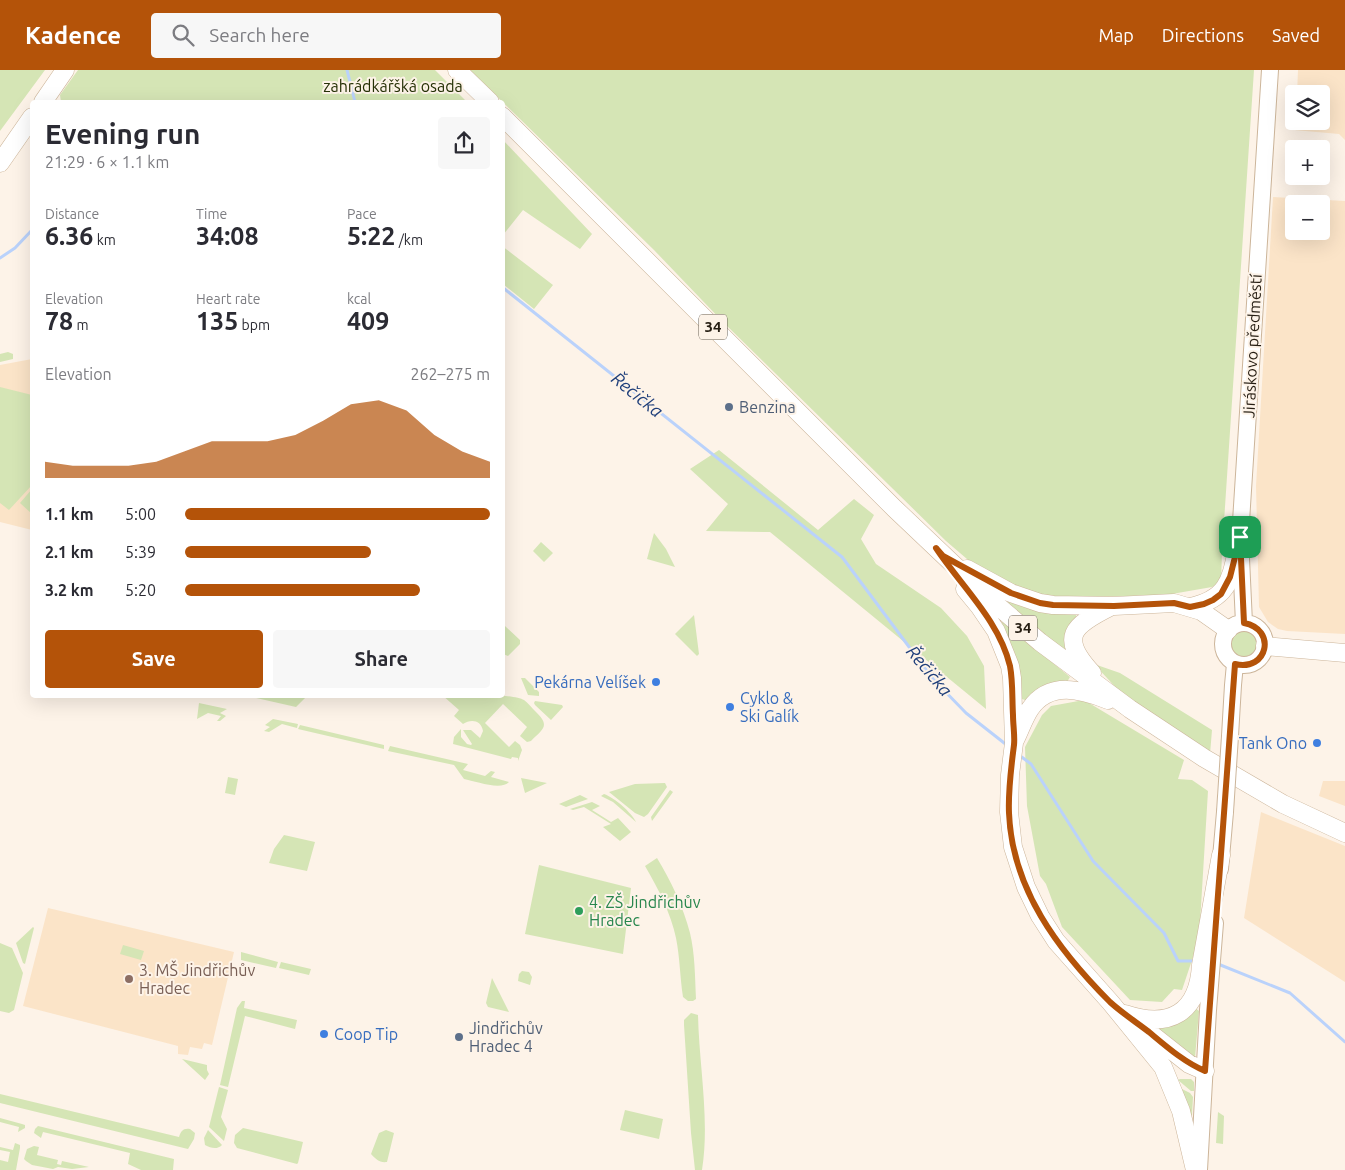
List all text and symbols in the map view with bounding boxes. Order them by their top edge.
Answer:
search box [151,13,501,58]
icon: search [169,21,197,49]
text: Kadence [25,22,121,49]
text: Search here [209,24,310,46]
text: Map [1098,25,1134,45]
text: Directions [1162,25,1244,45]
text: Saved [1272,25,1320,45]
park label: zahrádkářšká osada [323,77,463,95]
map controls [1285,85,1330,240]
button: layers [1285,85,1330,130]
button: share [438,117,490,169]
text: Evening run [45,118,200,149]
button: + [1285,140,1330,185]
text: 21:29 · 6 × 1.1 km [45,153,169,171]
button: − [1285,195,1330,240]
text: Distance [45,206,99,222]
text: Time [196,206,227,222]
text: Pace [347,206,377,222]
text: 6.36 [45,222,93,250]
text: 34:08 [196,222,259,250]
text: 5:22 [347,222,395,250]
text: km [93,232,116,248]
text: /km [395,232,423,248]
street label: Jiráskovo předměstí [1239,272,1265,418]
text: Elevation [45,291,103,307]
text: Heart rate [196,291,260,307]
text: kcal [347,291,371,307]
text: 78 [45,307,73,335]
text: 135 [196,307,238,335]
text: 409 [347,307,389,335]
road number: 34 [699,314,727,340]
text: m [73,317,89,333]
text: bpm [238,317,270,333]
text: Elevation [45,365,112,383]
text: 262–275 m [410,365,490,383]
water label: Řečička [608,367,668,421]
place label: Benzina [739,398,796,416]
marker: Benzina [723,401,735,413]
text: 1.1 km [45,505,94,523]
text: 5:00 [125,505,156,523]
pin [1219,516,1261,558]
icon: arrive [1226,523,1254,551]
text: 2.1 km [45,543,94,561]
text: 5:39 [125,543,156,561]
text: 3.2 km [45,581,94,599]
text: 5:20 [125,581,156,599]
road number: 34 [1009,616,1037,640]
button: Save [45,630,263,688]
button: Share [273,630,490,688]
water label: Řečička [903,640,958,700]
place label: Pekárna Velíšek [534,673,646,691]
marker: Pekárna Velíšek [650,676,662,688]
place label: Cyklo & Ski Galík [740,689,799,725]
marker: Cyklo & Ski Galík [724,701,736,713]
place label: Tank Ono [1239,734,1307,752]
marker: Tank Ono [1311,737,1323,749]
place label: 4. ZŠ Jindřichův Hradec [589,892,701,929]
marker: 4. ZŠ Jindřichův Hradec [573,905,585,917]
place label: 3. MŠ Jindřichův Hradec [139,960,255,997]
marker: 3. MŠ Jindřichův Hradec [123,973,135,985]
place label: Jindřichův Hradec 4 [469,1019,543,1055]
place label: Coop Tip [334,1025,398,1043]
marker: Coop Tip [318,1028,330,1040]
marker: Jindřichův Hradec 4 [453,1031,465,1043]

